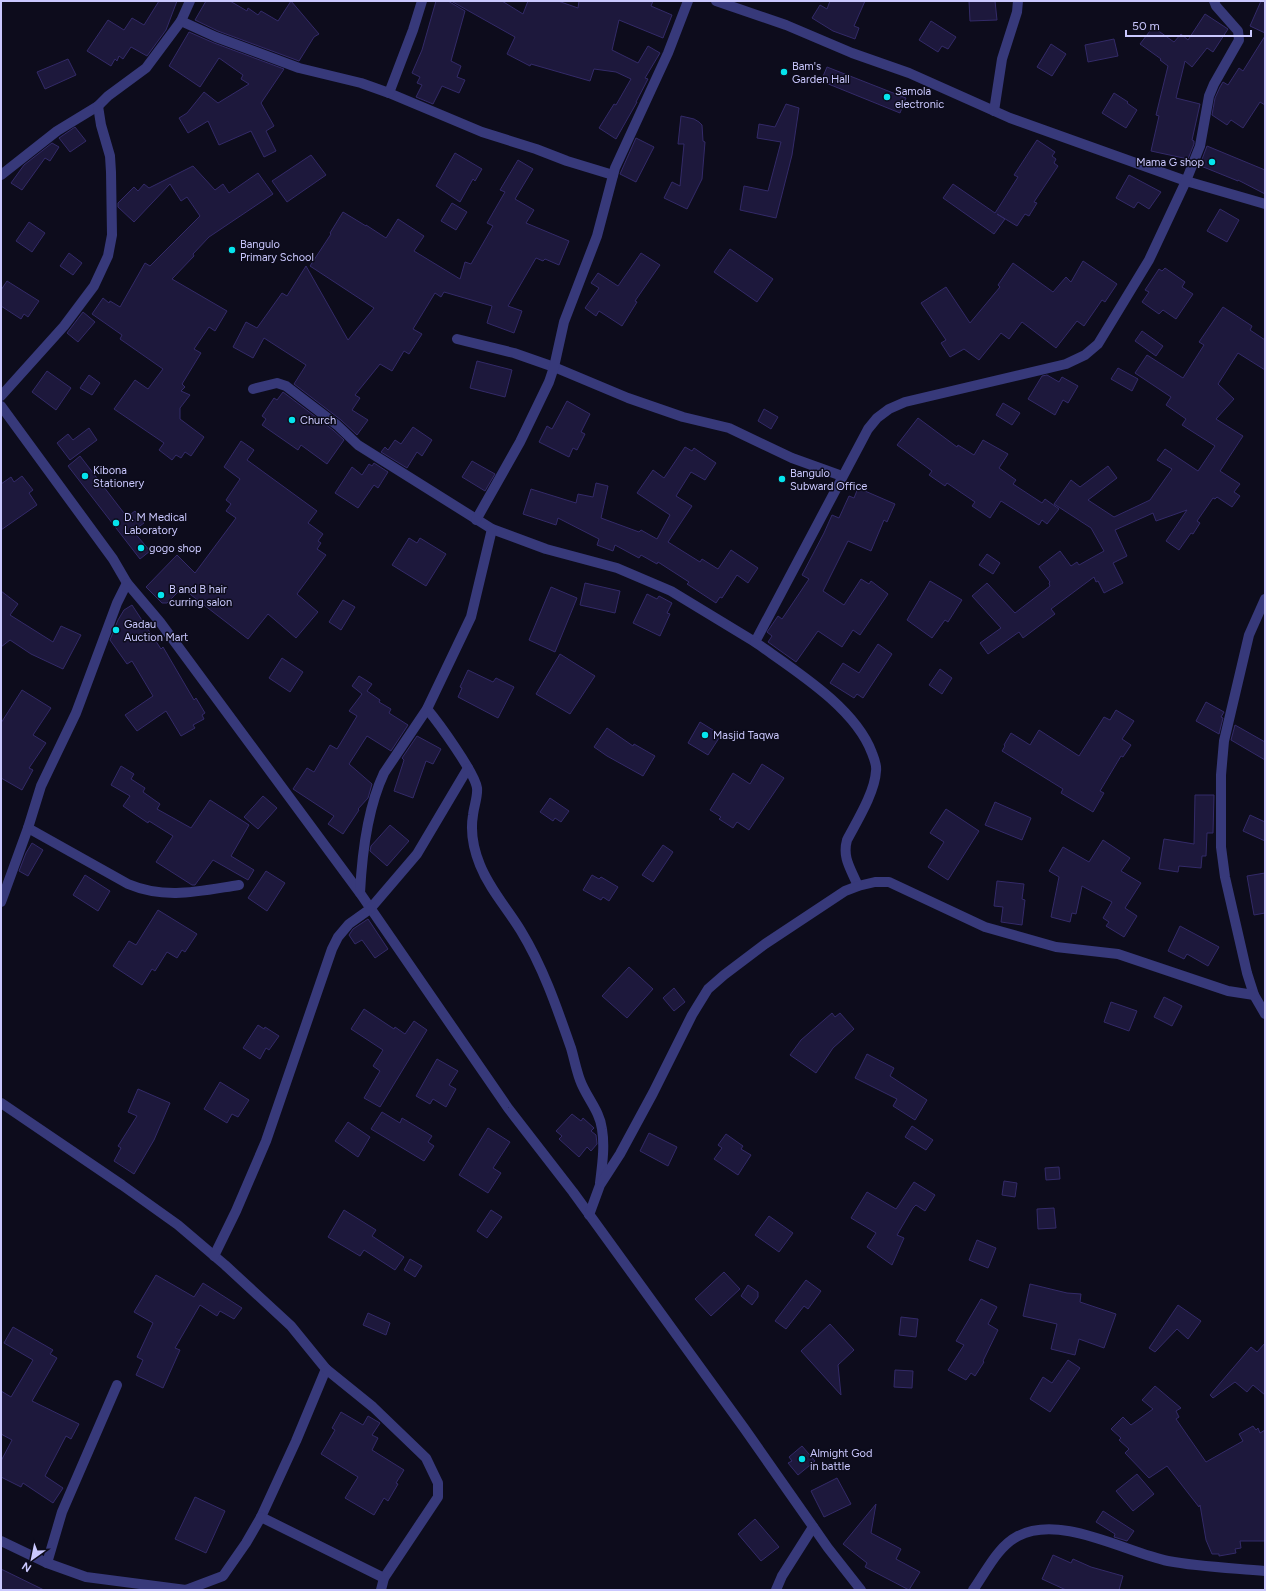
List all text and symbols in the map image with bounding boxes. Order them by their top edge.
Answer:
scale bar [1126,12,1251,38]
text: 50 m [1132,19,1160,33]
place label: Bam's Garden Hall [792,60,850,86]
marker: Bam's Garden Hall [779,67,789,77]
place label: Samola electronic [895,85,944,111]
marker: Samola electronic [882,92,892,102]
place label: Mama G shop [1136,156,1204,169]
marker: Mama G shop [1207,157,1217,167]
place label: Bangulo Primary School [240,238,314,264]
marker: Bangulo Primary School [227,245,237,255]
place label: Church [300,414,336,427]
marker: Church [287,415,297,425]
place label: Kibona Stationery [93,464,144,490]
place label: Bangulo Subward Office [790,467,867,493]
marker: Kibona Stationery [80,471,90,481]
marker: Bangulo Subward Office [777,474,787,484]
place label: D. M Medical Laboratory [124,511,187,537]
marker: D. M Medical Laboratory [111,518,121,528]
place label: gogo shop [149,542,202,555]
marker: gogo shop [136,543,146,553]
place label: B and B hair curring salon [169,583,232,609]
marker: B and B hair curring salon [156,590,166,600]
place label: Gadau Auction Mart [124,618,188,644]
marker: Gadau Auction Mart [111,625,121,635]
place label: Masjid Taqwa [713,729,779,742]
marker: Masjid Taqwa [700,730,710,740]
place label: Almight God in battle [810,1447,872,1473]
marker: Almight God in battle [797,1454,807,1464]
north arrow [12,1539,52,1579]
text: N [20,1559,34,1575]

